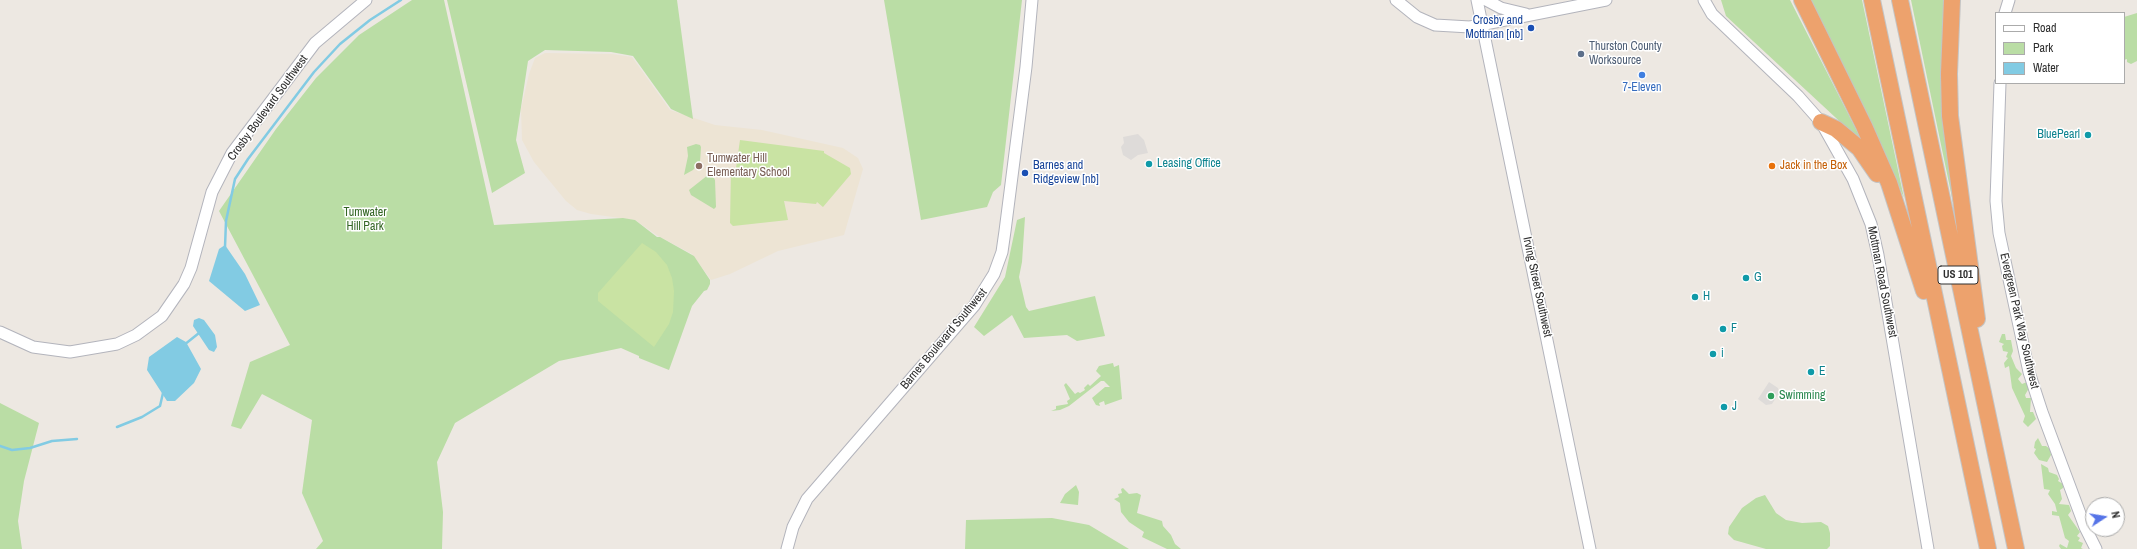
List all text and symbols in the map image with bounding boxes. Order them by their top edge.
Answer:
legend [1995,12,2125,84]
place label: Crosby and Mottman [nb] [1466,14,1523,42]
text: Road [2033,20,2057,36]
marker: Crosby and Mottman [nb] [1526,23,1536,33]
place label: Thurston County Worksource [1589,40,1662,68]
text: Park [2033,40,2053,56]
marker: Thurston County Worksource [1576,49,1586,59]
street label: Crosby Boulevard Southwest [225,52,311,164]
text: Water [2033,60,2059,76]
marker: 7-Eleven [1637,70,1647,80]
place label: 7-Eleven [1623,81,1661,95]
place label: BluePearl [2037,128,2080,142]
marker: BluePearl [2083,130,2093,140]
place label: Tumwater Hill Elementary School [707,152,790,180]
place label: Leasing Office [1157,157,1221,171]
place label: Barnes and Ridgeview [nb] [1033,159,1099,187]
marker: Leasing Office [1144,159,1154,169]
place label: Jack in the Box [1780,159,1847,173]
marker: Tumwater Hill Elementary School [694,161,704,171]
marker: Jack in the Box [1767,161,1777,171]
marker: Barnes and Ridgeview [nb] [1020,168,1030,178]
park label: Tumwater Hill Park [344,206,386,234]
street label: Mottman Road Southwest [1864,225,1900,339]
street label: Irving Street Southwest [1519,235,1555,339]
street label: Evergreen Park Way Southwest [1996,252,2042,390]
road number: US 101 [1938,266,1978,284]
place label: G [1754,271,1762,285]
marker: G [1741,273,1751,283]
street label: Barnes Boulevard Southwest [898,286,990,392]
place label: H [1703,290,1710,304]
marker: H [1690,292,1700,302]
place label: F [1731,322,1737,336]
marker: F [1718,324,1728,334]
place label: i [1721,347,1724,361]
marker: i [1708,349,1718,359]
place label: E [1819,365,1826,379]
marker: E [1806,367,1816,377]
place label: Swimming [1779,389,1825,403]
marker: Swimming [1766,391,1776,401]
place label: J [1732,400,1737,414]
marker: J [1719,402,1729,412]
north arrow [2085,497,2125,537]
text: N [2108,510,2123,519]

